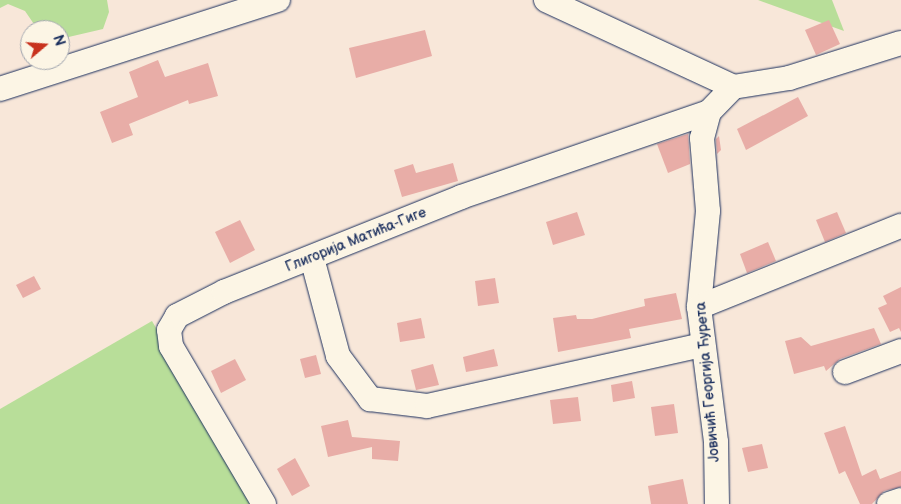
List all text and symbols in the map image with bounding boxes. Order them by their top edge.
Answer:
north arrow [20,20,70,70]
text: N [49,33,68,48]
street label: Глигорија Матића-Гиге [283,204,429,276]
street label: Јовичић Георгија Ћурета [693,301,723,463]

